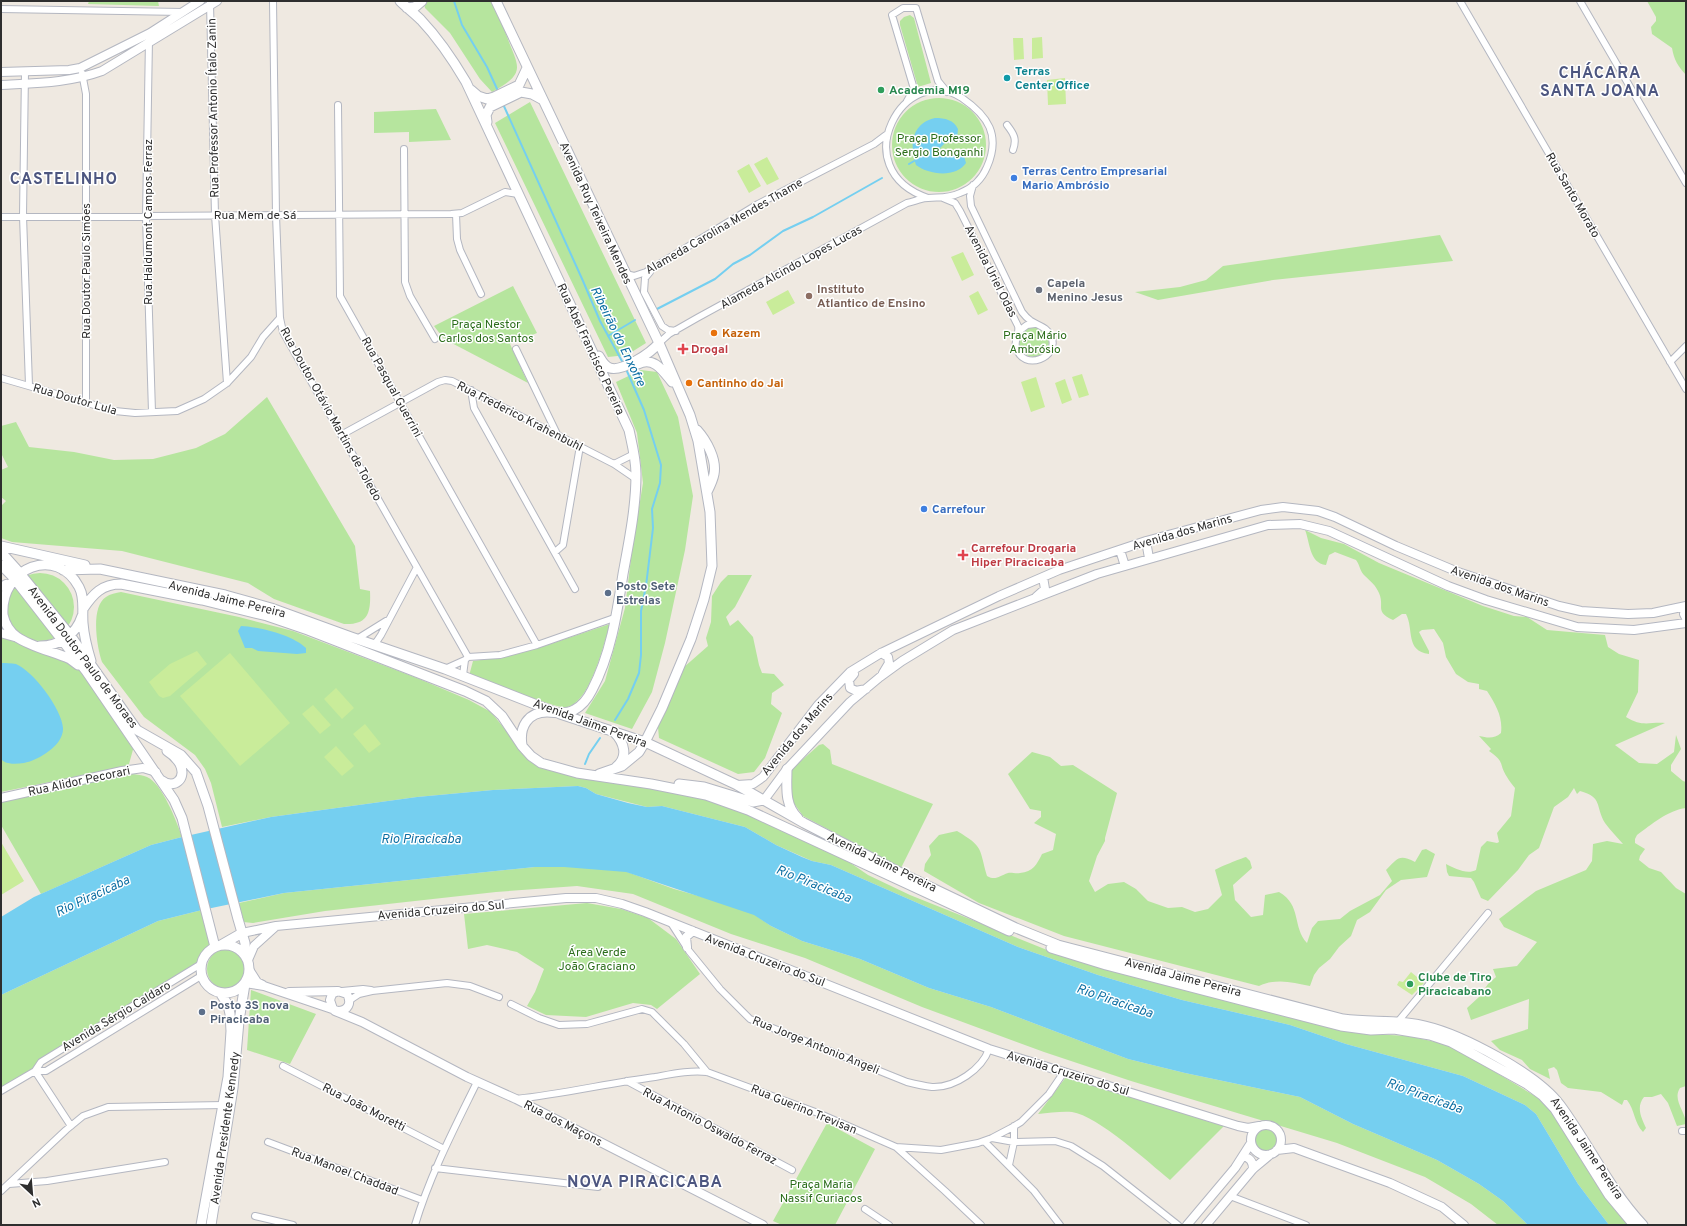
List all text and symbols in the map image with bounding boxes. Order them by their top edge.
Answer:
street label: Rua Professor Antonio Ítalo Zanin [204,18,224,198]
district label: CHÁCARA SANTA JOANA [1540,62,1660,102]
place label: Terras Center Office [1015,64,1090,94]
marker: Terras Center Office [1002,73,1012,83]
place label: Academia M19 [889,83,970,99]
marker: Academia M19 [876,85,886,95]
park label: Praça Professor Sergio Bonganhi [895,131,983,161]
street label: Rua Haldumont Campos Ferraz [141,139,157,305]
street label: Avenida Ruy Teixeira Mendes [555,140,635,287]
street label: Rua Santo Morato [1541,150,1603,241]
place label: Terras Centro Empresarial Mario Ambrósio [1022,164,1167,194]
district label: CASTELINHO [10,170,118,190]
marker: Terras Centro Empresarial Mario Ambrósio [1009,173,1019,183]
street label: Alameda Carolina Mendes Thame [643,175,806,279]
street label: Rua Doutor Paulo Simões [79,203,95,339]
street label: Rua Mem de Sá [214,208,296,224]
street label: Alameda Alcindo Lopes Lucas [718,222,865,314]
street label: Avenida Uriel Odas [960,223,1020,320]
place label: Capela Menino Jesus [1047,276,1123,306]
street label: Rua Abel Francisco Pereira [553,281,628,418]
place label: Instituto Atlantico de Ensino [817,282,926,312]
water label: Ribeirão do Enxofre [586,284,649,390]
marker: Capela Menino Jesus [1034,285,1044,295]
marker: Instituto Atlantico de Ensino [804,291,814,301]
park label: Praça Nestor Carlos dos Santos [438,317,534,347]
street label: Rua Doutor Otávio Martins de Toledo [276,325,385,505]
place label: Kazem [722,326,761,342]
marker: Kazem [709,328,719,338]
park label: Praça Mário Ambrósio [1003,328,1067,358]
street label: Rua Pasqual Guerrini [357,334,425,441]
place label: Drogal [691,342,728,358]
marker: Drogal [678,344,688,354]
place label: Cantinho do Jai [697,376,784,392]
street label: Rua Frederico Krahenbuhl [454,378,585,456]
marker: Cantinho do Jai [684,378,694,388]
street label: Rua Doutor Lula [31,380,119,420]
place label: Carrefour [932,502,985,518]
marker: Carrefour [919,504,929,514]
street label: Avenida dos Marins [1130,511,1234,555]
place label: Carrefour Drogaria Hiper Piracicaba [971,541,1076,571]
marker: Carrefour Drogaria Hiper Piracicaba [958,550,968,560]
street label: Avenida dos Marins [1448,563,1551,611]
street label: Avenida Jaime Pereira [166,578,287,622]
place label: Posto Sete Estrelas [616,579,676,609]
street label: Avenida Doutor Paulo de Moraes [23,583,141,732]
marker: Posto Sete Estrelas [603,588,613,598]
street label: Avenida dos Marins [758,690,837,779]
street label: Avenida Jaime Pereira [530,696,649,752]
street label: Rua Alidor Pecorari [27,763,132,801]
street label: Avenida Jaime Pereira [824,829,939,896]
water label: Rio Piracicaba [381,832,461,848]
water label: Rio Piracicaba [773,862,854,907]
water label: Rio Piracicaba [53,873,133,921]
street label: Avenida Cruzeiro do Sul [377,897,505,925]
street label: Avenida Cruzeiro do Sul [702,931,827,991]
park label: Área Verde João Graciano [558,945,636,975]
street label: Avenida Jaime Pereira [1123,955,1243,1001]
place label: Clube de Tiro Piracicabano [1418,970,1492,1000]
street label: Avenida Sérgio Caldaro [59,978,174,1056]
marker: Clube de Tiro Piracicabano [1405,979,1415,989]
water label: Rio Piracicaba [1074,981,1155,1023]
place label: Posto 3S nova Piracicaba [210,998,289,1028]
marker: Posto 3S nova Piracicaba [197,1007,207,1017]
street label: Rua Jorge Antonio Angeli [750,1013,882,1079]
street label: Avenida Cruzeiro do Sul [1004,1048,1131,1100]
street label: Avenida Presidente Kennedy [207,1051,245,1206]
water label: Rio Piracicaba [1384,1076,1465,1118]
street label: Rua João Moretti [319,1080,408,1136]
street label: Rua Guerino Trevisan [748,1081,859,1139]
street label: Rua Antonio Oswaldo Ferraz [639,1085,780,1169]
street label: Avenida Jaime Pereira [1546,1094,1626,1203]
street label: Rua dos Maçons [520,1097,605,1151]
street label: Rua Manoel Chaddad [289,1144,401,1200]
district label: NOVA PIRACICABA [567,1173,723,1193]
north arrow [12,1174,52,1214]
park label: Praça Maria Nassif Curiacos [780,1177,862,1207]
text: N [29,1194,43,1210]

